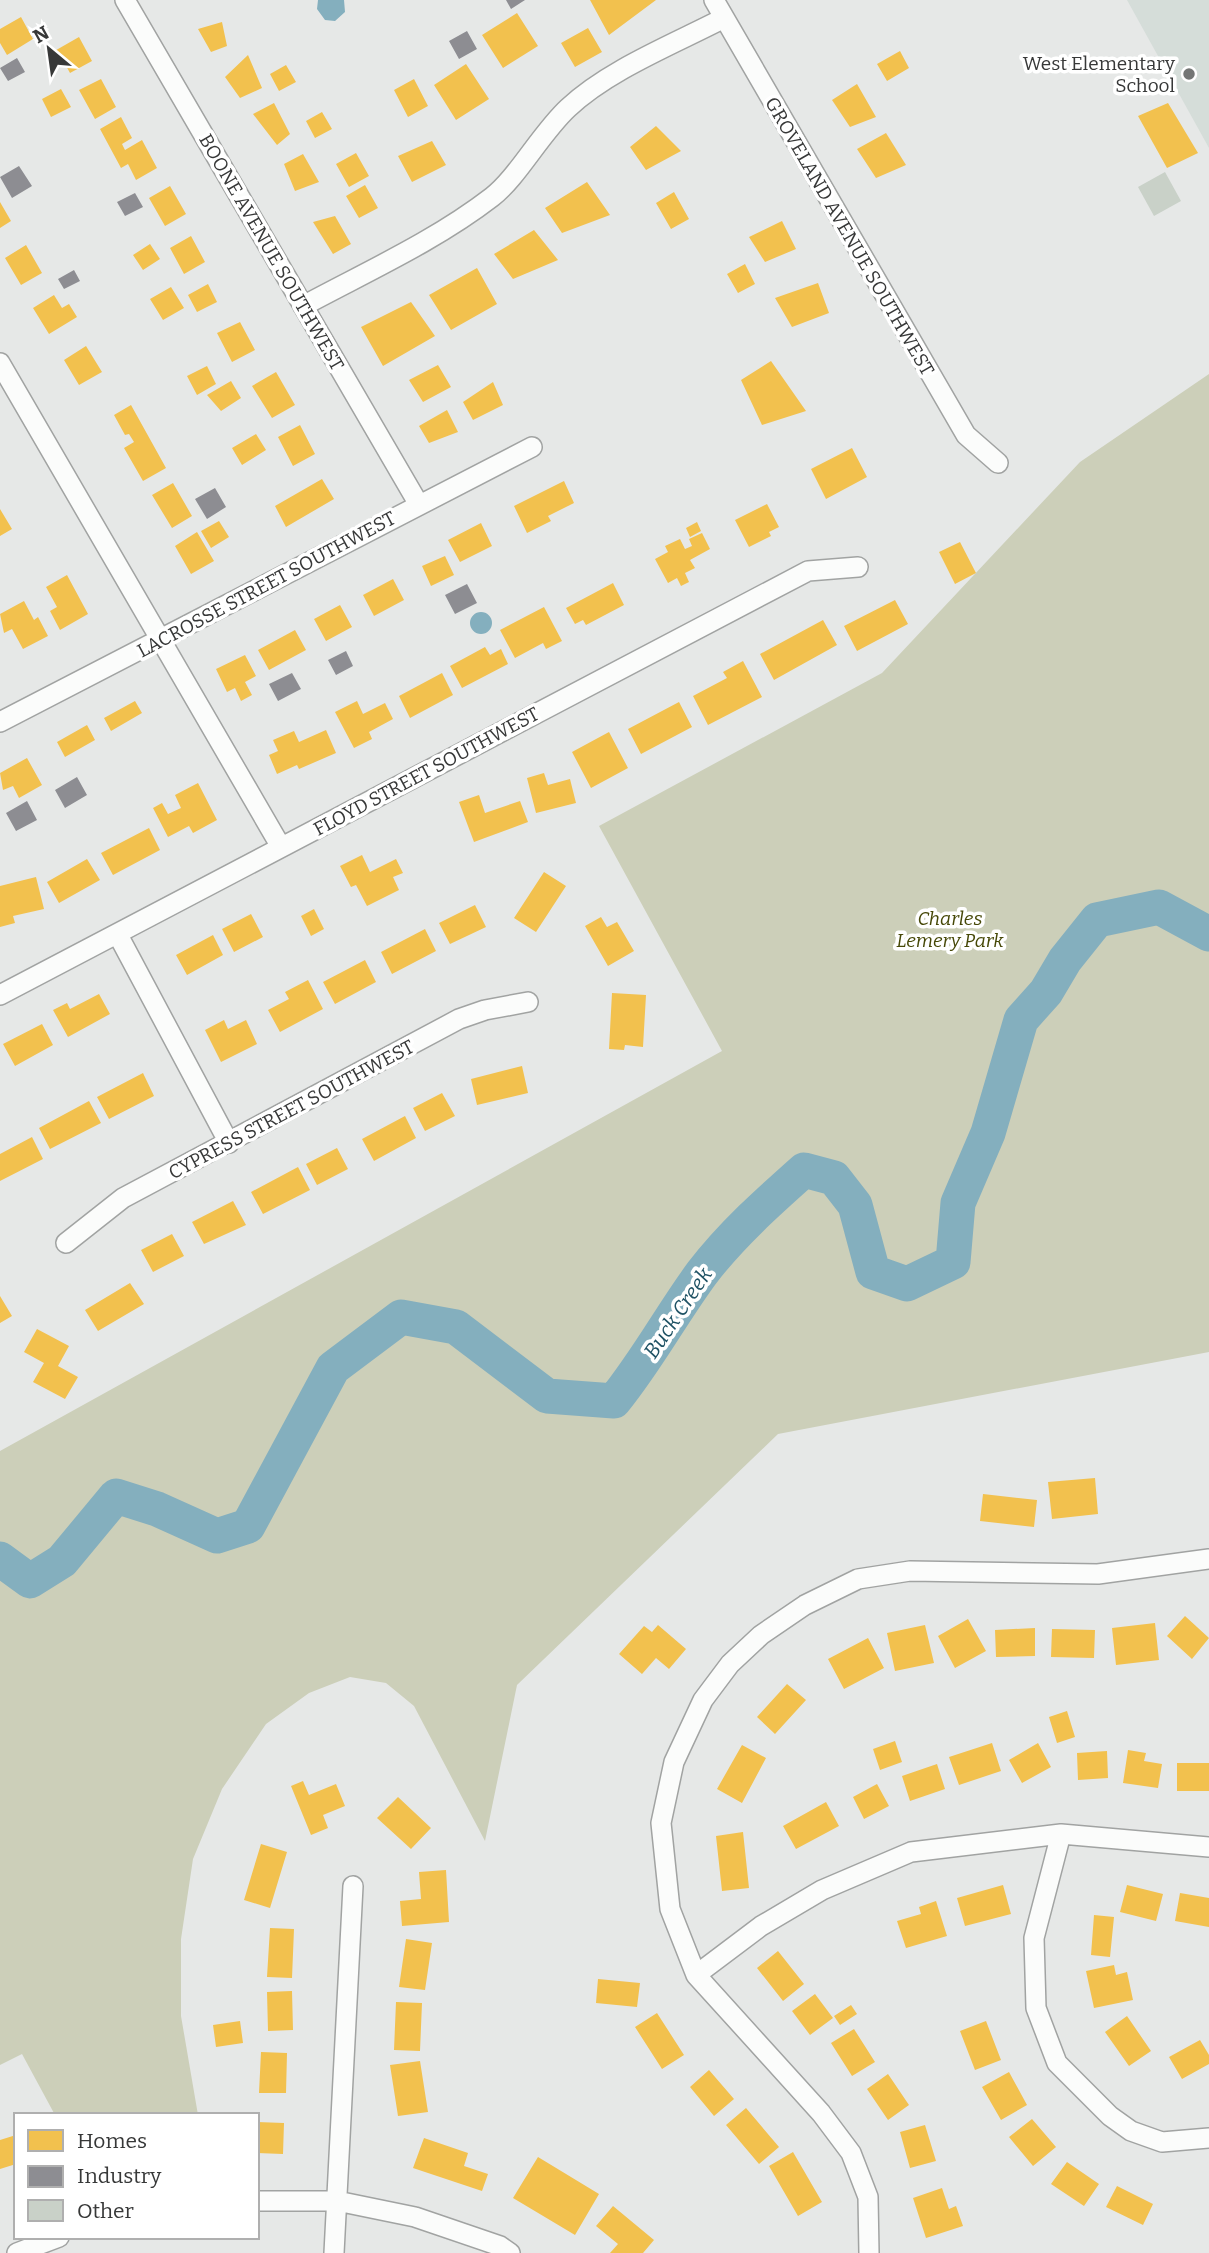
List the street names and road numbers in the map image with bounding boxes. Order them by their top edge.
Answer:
street label: GROVELAND AVENUE SOUTHWEST [760,93,939,380]
street label: BOONE AVENUE SOUTHWEST [194,130,349,375]
street label: LACROSSE STREET SOUTHWEST [133,506,399,662]
street label: FLOYD STREET SOUTHWEST [310,702,543,841]
street label: CYPRESS STREET SOUTHWEST [165,1035,418,1184]

